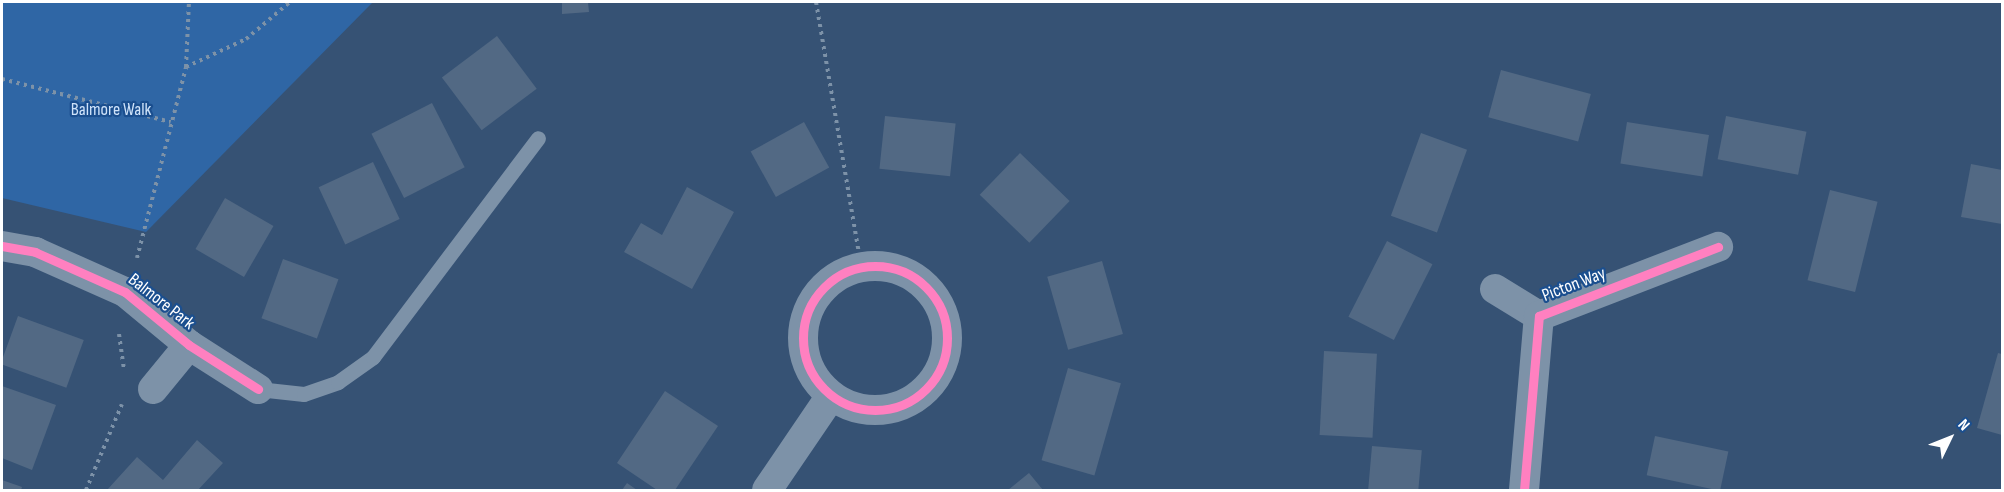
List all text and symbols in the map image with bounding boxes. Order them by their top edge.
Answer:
park label: Balmore Walk [71,99,151,121]
street label: Picton Way [1539,263,1609,307]
street label: Balmore Park [123,269,199,335]
north arrow [1920,408,1980,468]
text: N [1954,416,1973,435]

